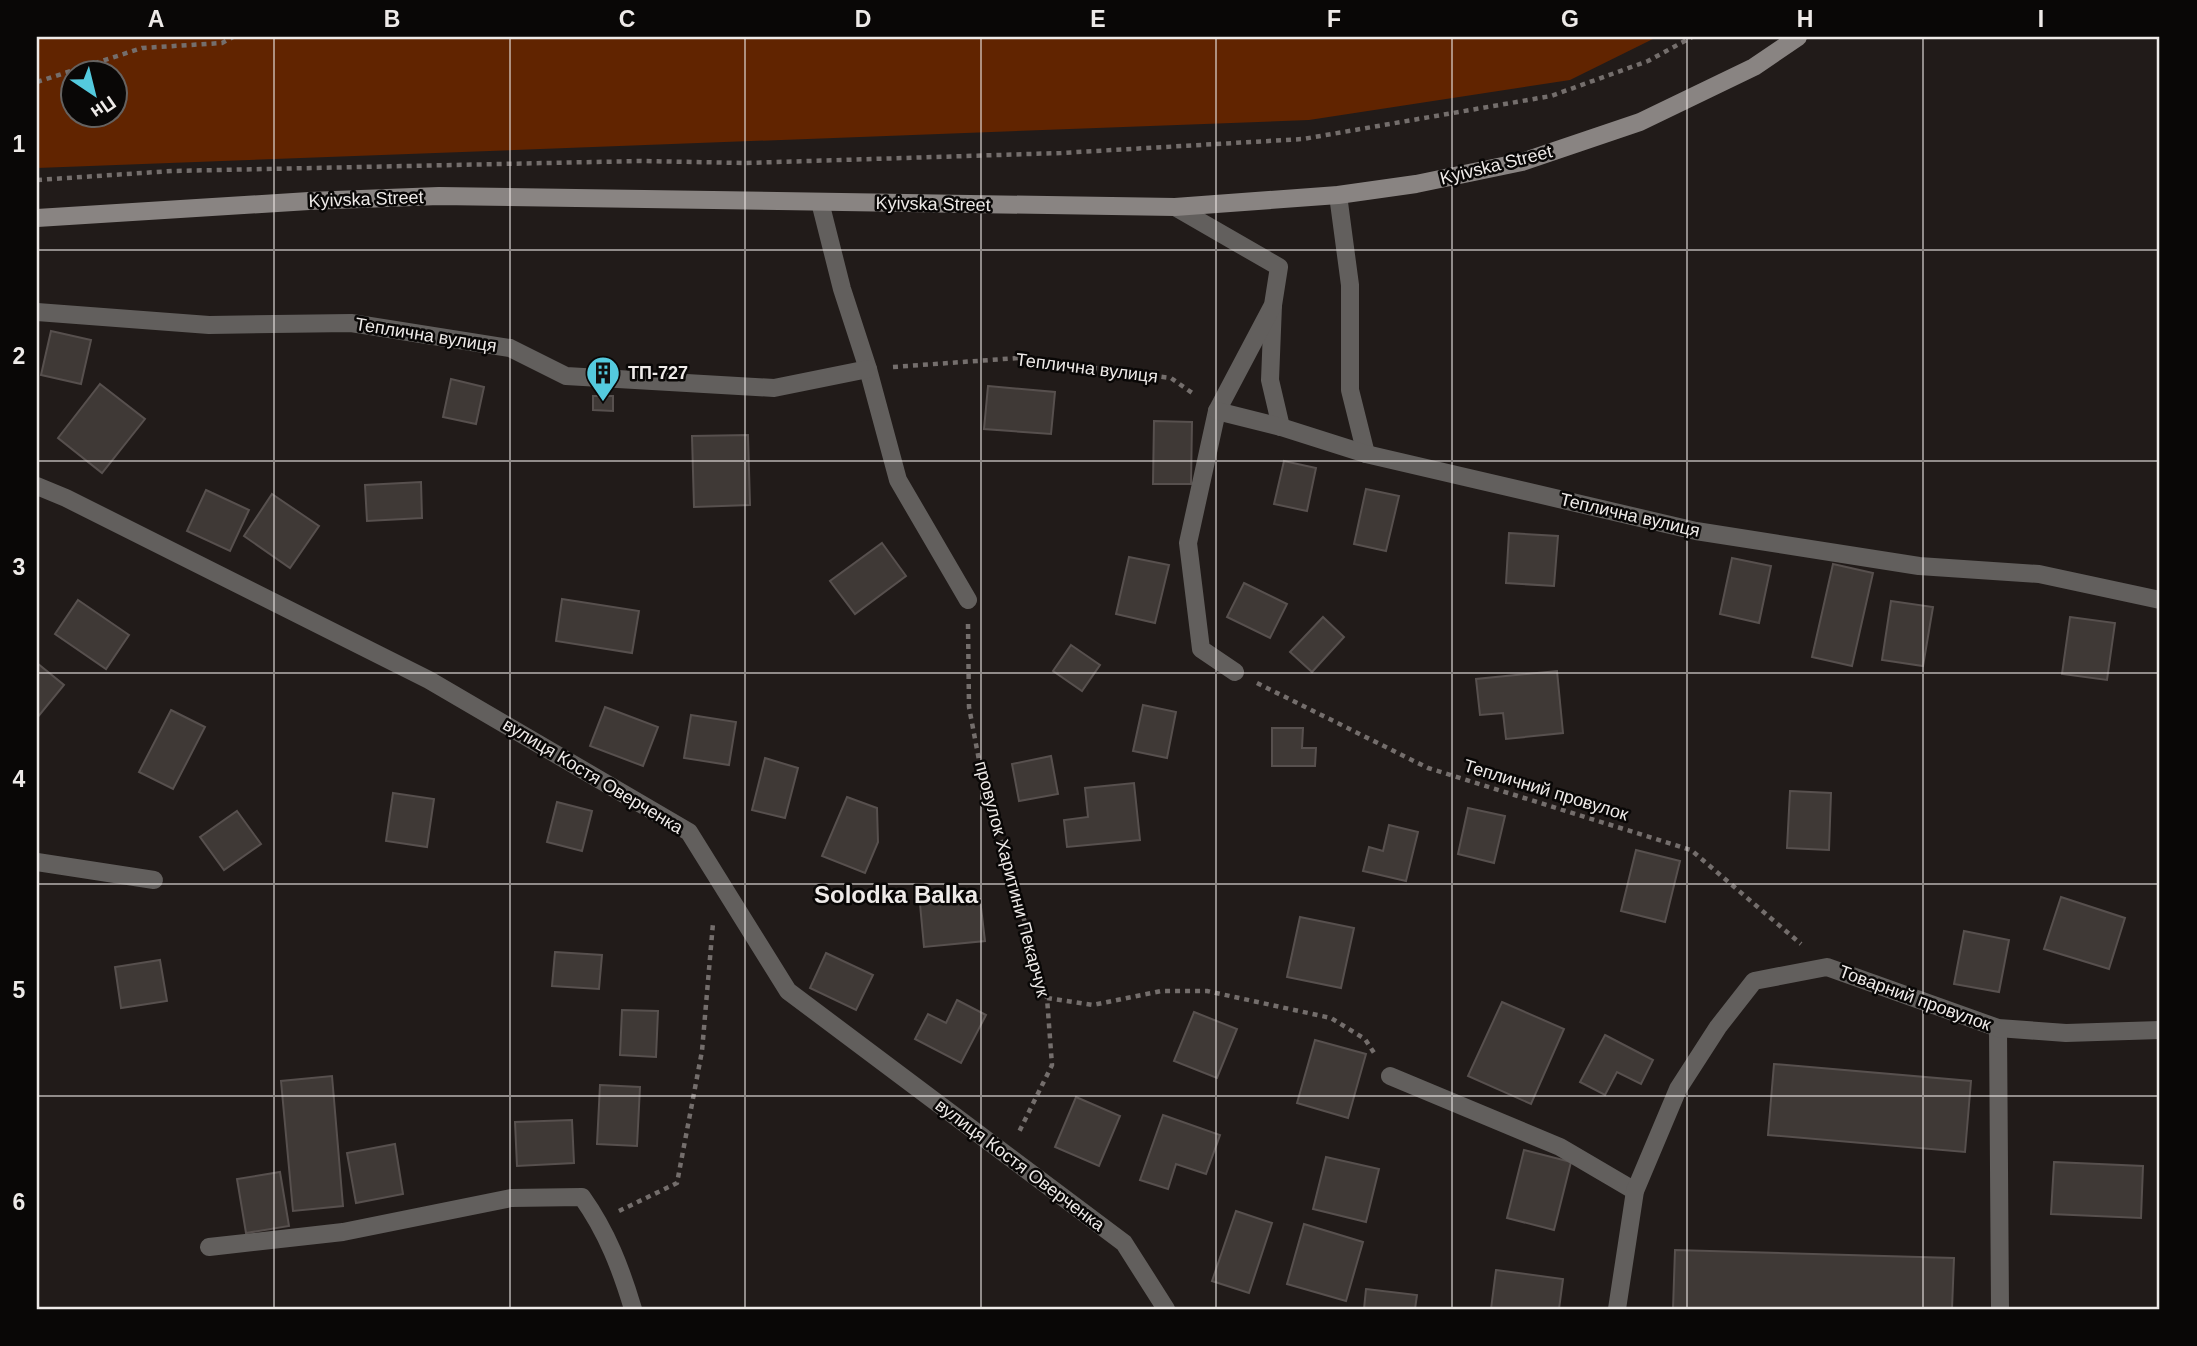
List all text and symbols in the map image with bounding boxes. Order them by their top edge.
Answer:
text: A [148,6,164,32]
text: B [384,6,400,32]
text: C [619,6,635,32]
text: D [855,6,871,32]
text: E [1090,6,1106,32]
text: F [1327,6,1341,32]
text: G [1561,6,1579,32]
text: H [1797,6,1813,32]
text: I [2038,6,2044,32]
north arrow [60,60,130,130]
text: Пн [87,92,120,123]
text: 1 [13,131,26,157]
street label: Kyivska Street [1438,141,1554,189]
street label: Kyivska Street [308,187,424,211]
street label: Kyivska Street [875,193,991,215]
street label: Теплична вулиця [354,314,498,356]
text: 2 [13,343,25,369]
street label: Теплична вулиця [1015,349,1159,387]
building icon: ТП-727 [584,354,622,403]
place label: ТП-727 [628,363,688,383]
street label: Теплична вулиця [1558,489,1702,541]
text: 3 [13,554,25,580]
street label: вулиця Костя Оверченка [499,714,687,838]
street label: Тепличний провулок [1461,755,1631,825]
street label: провулок Харитини Пекарчук [971,759,1053,999]
text: 4 [13,766,26,792]
district label: Solodka Balka [814,881,979,908]
street label: Товарний провулок [1836,961,1994,1035]
text: 5 [13,977,26,1003]
street label: вулиця Костя Оверченка [932,1095,1109,1236]
text: 6 [13,1189,25,1215]

